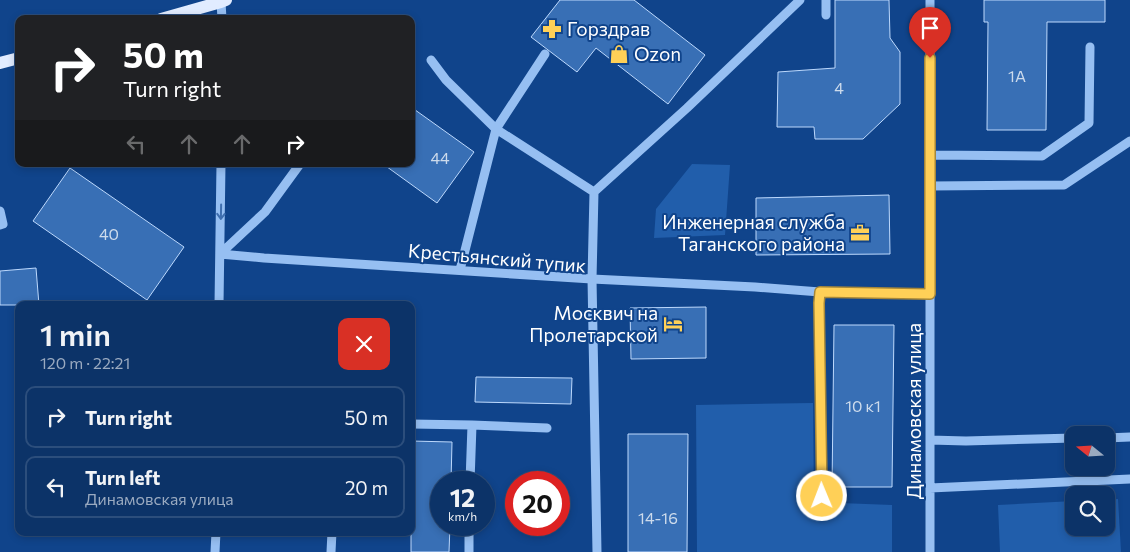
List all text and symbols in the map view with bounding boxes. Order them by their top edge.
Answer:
pin [909,7,951,58]
icon: arrive [916,14,944,42]
place label: Горздрав [567,17,650,40]
pharmacy icon: Горздрав [541,18,563,40]
text: 50 m [123,32,204,75]
icon: right [40,35,105,100]
place label: Ozon [634,42,681,65]
shop icon: Ozon [608,43,630,65]
house number: 1А [1008,66,1026,85]
text: Turn right [123,75,221,102]
house number: 4 [834,78,844,97]
icon: left [122,130,150,158]
icon: ahead [175,130,203,158]
icon: ahead [228,130,256,158]
icon: right [281,130,309,158]
house number: 44 [430,148,450,167]
one-way arrow [216,204,225,220]
place label: Инженерная служба Таганского района [662,210,845,255]
office icon: Инженерная служба Таганского района [849,222,871,244]
house number: 40 [99,224,119,243]
street label: Крестьянский тупик [407,238,587,277]
place label: Москвич на Пролетарской [529,301,658,346]
hotel icon: Москвич на Пролетарской [662,313,684,335]
text: 1 min [40,315,111,352]
button: close [338,318,390,370]
street label: Динамовская улица [902,323,925,499]
text: 120 m · 22:21 [40,353,130,372]
house number: 10 к1 [845,396,881,415]
icon: right [42,403,70,431]
text: Turn right [85,406,172,429]
text: 50 m [344,406,388,429]
north arrow [1065,426,1115,476]
map controls [1065,426,1115,536]
text: Turn left [85,466,160,489]
position arrow [795,469,847,521]
speed limit sign: 20 [505,471,570,536]
icon: left [42,473,70,501]
text: 20 m [345,476,388,499]
text: 12 [450,482,475,512]
button: search [1065,486,1115,536]
text: Динамовская улица [85,489,234,508]
house number: 14-16 [638,508,678,527]
text: km/h [448,509,477,523]

